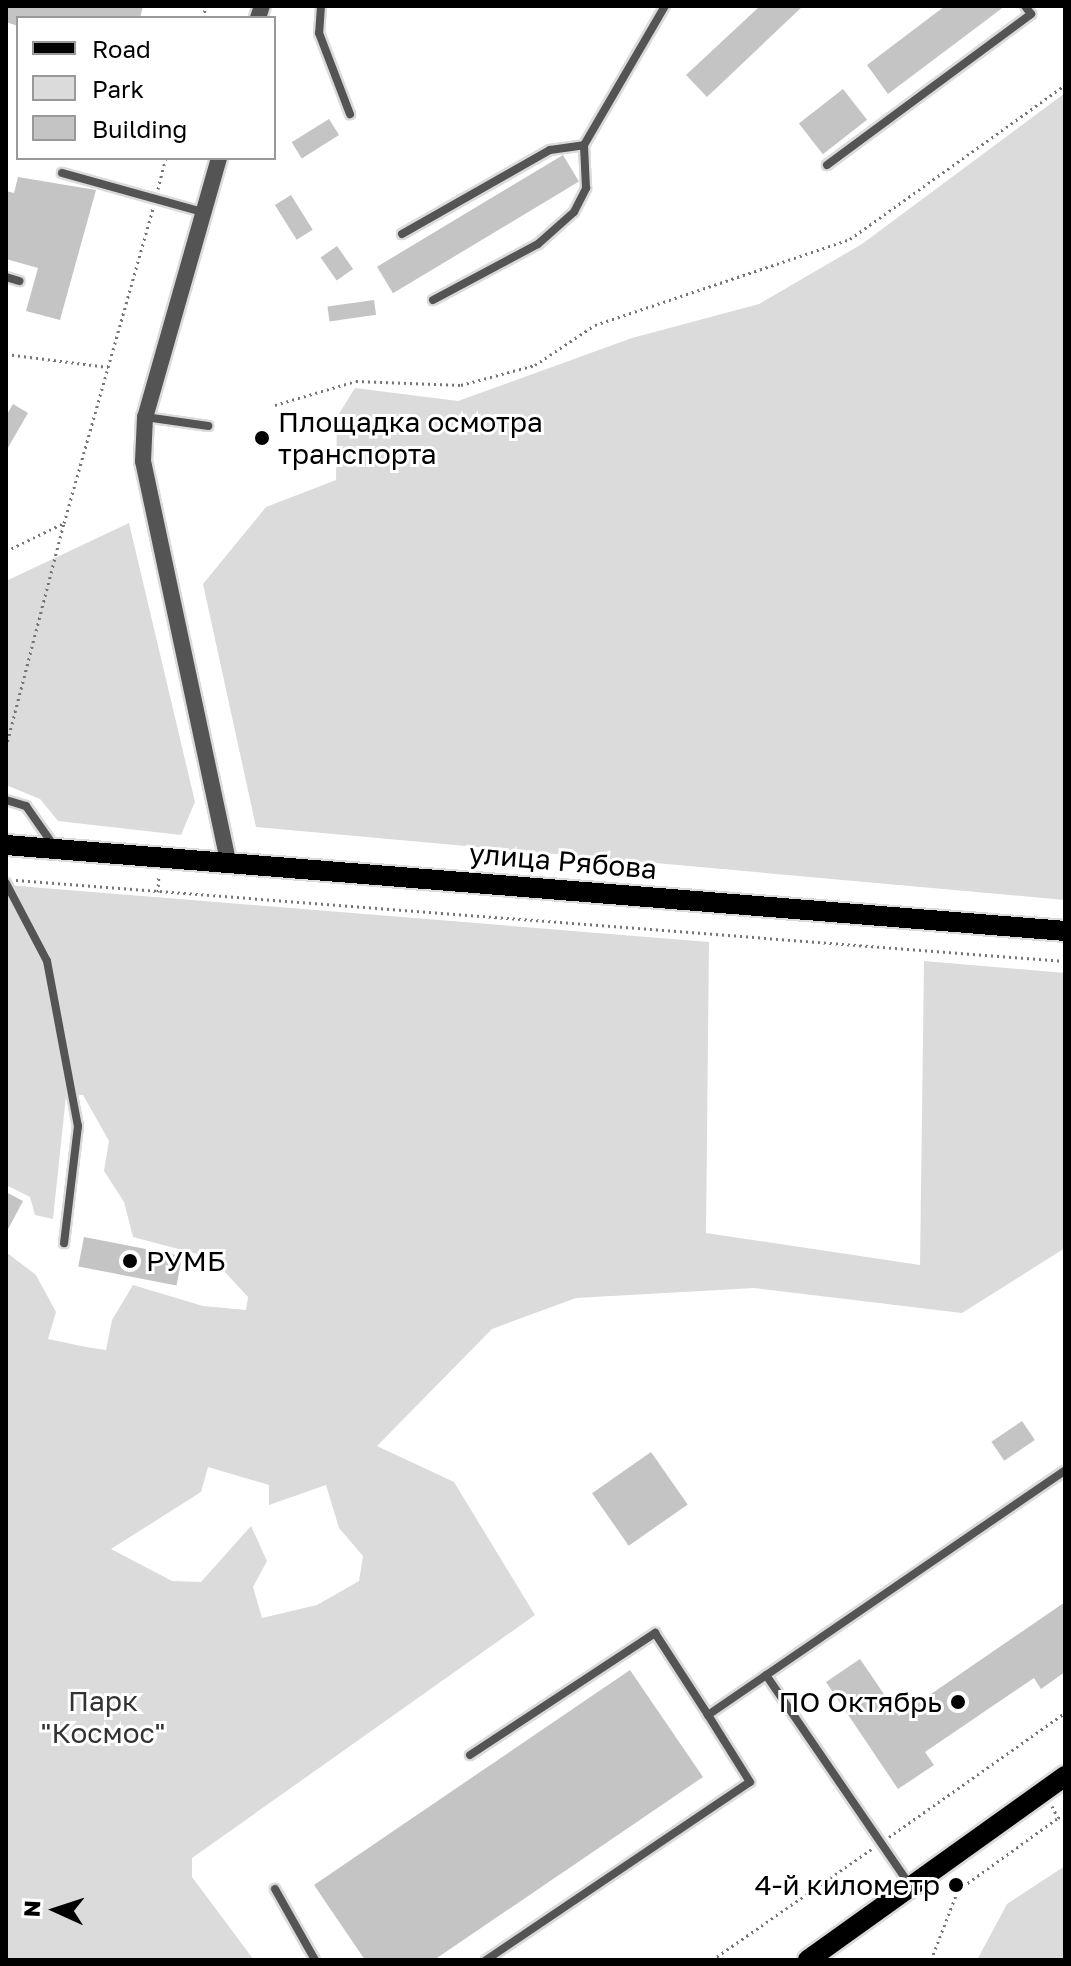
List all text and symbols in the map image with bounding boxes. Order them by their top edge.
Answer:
legend [16,16,276,160]
text: Road [92,34,151,63]
text: Park [92,74,144,103]
text: Building [92,114,187,143]
place label: Площадка осмотра транспорта [278,405,543,471]
marker: Площадка осмотра транспорта [253,429,271,447]
street label: улица Рябова [468,836,658,886]
place label: РУМБ [146,1244,226,1278]
marker: РУМБ [121,1252,139,1270]
park label: Парк "Космос" [41,1684,165,1750]
place label: ПО Октябрь [778,1685,942,1719]
marker: ПО Октябрь [949,1693,967,1711]
place label: 4-й километр [755,1868,940,1902]
north arrow [16,1870,96,1950]
marker: 4-й километр [947,1876,965,1894]
text: N [18,1900,45,1918]

